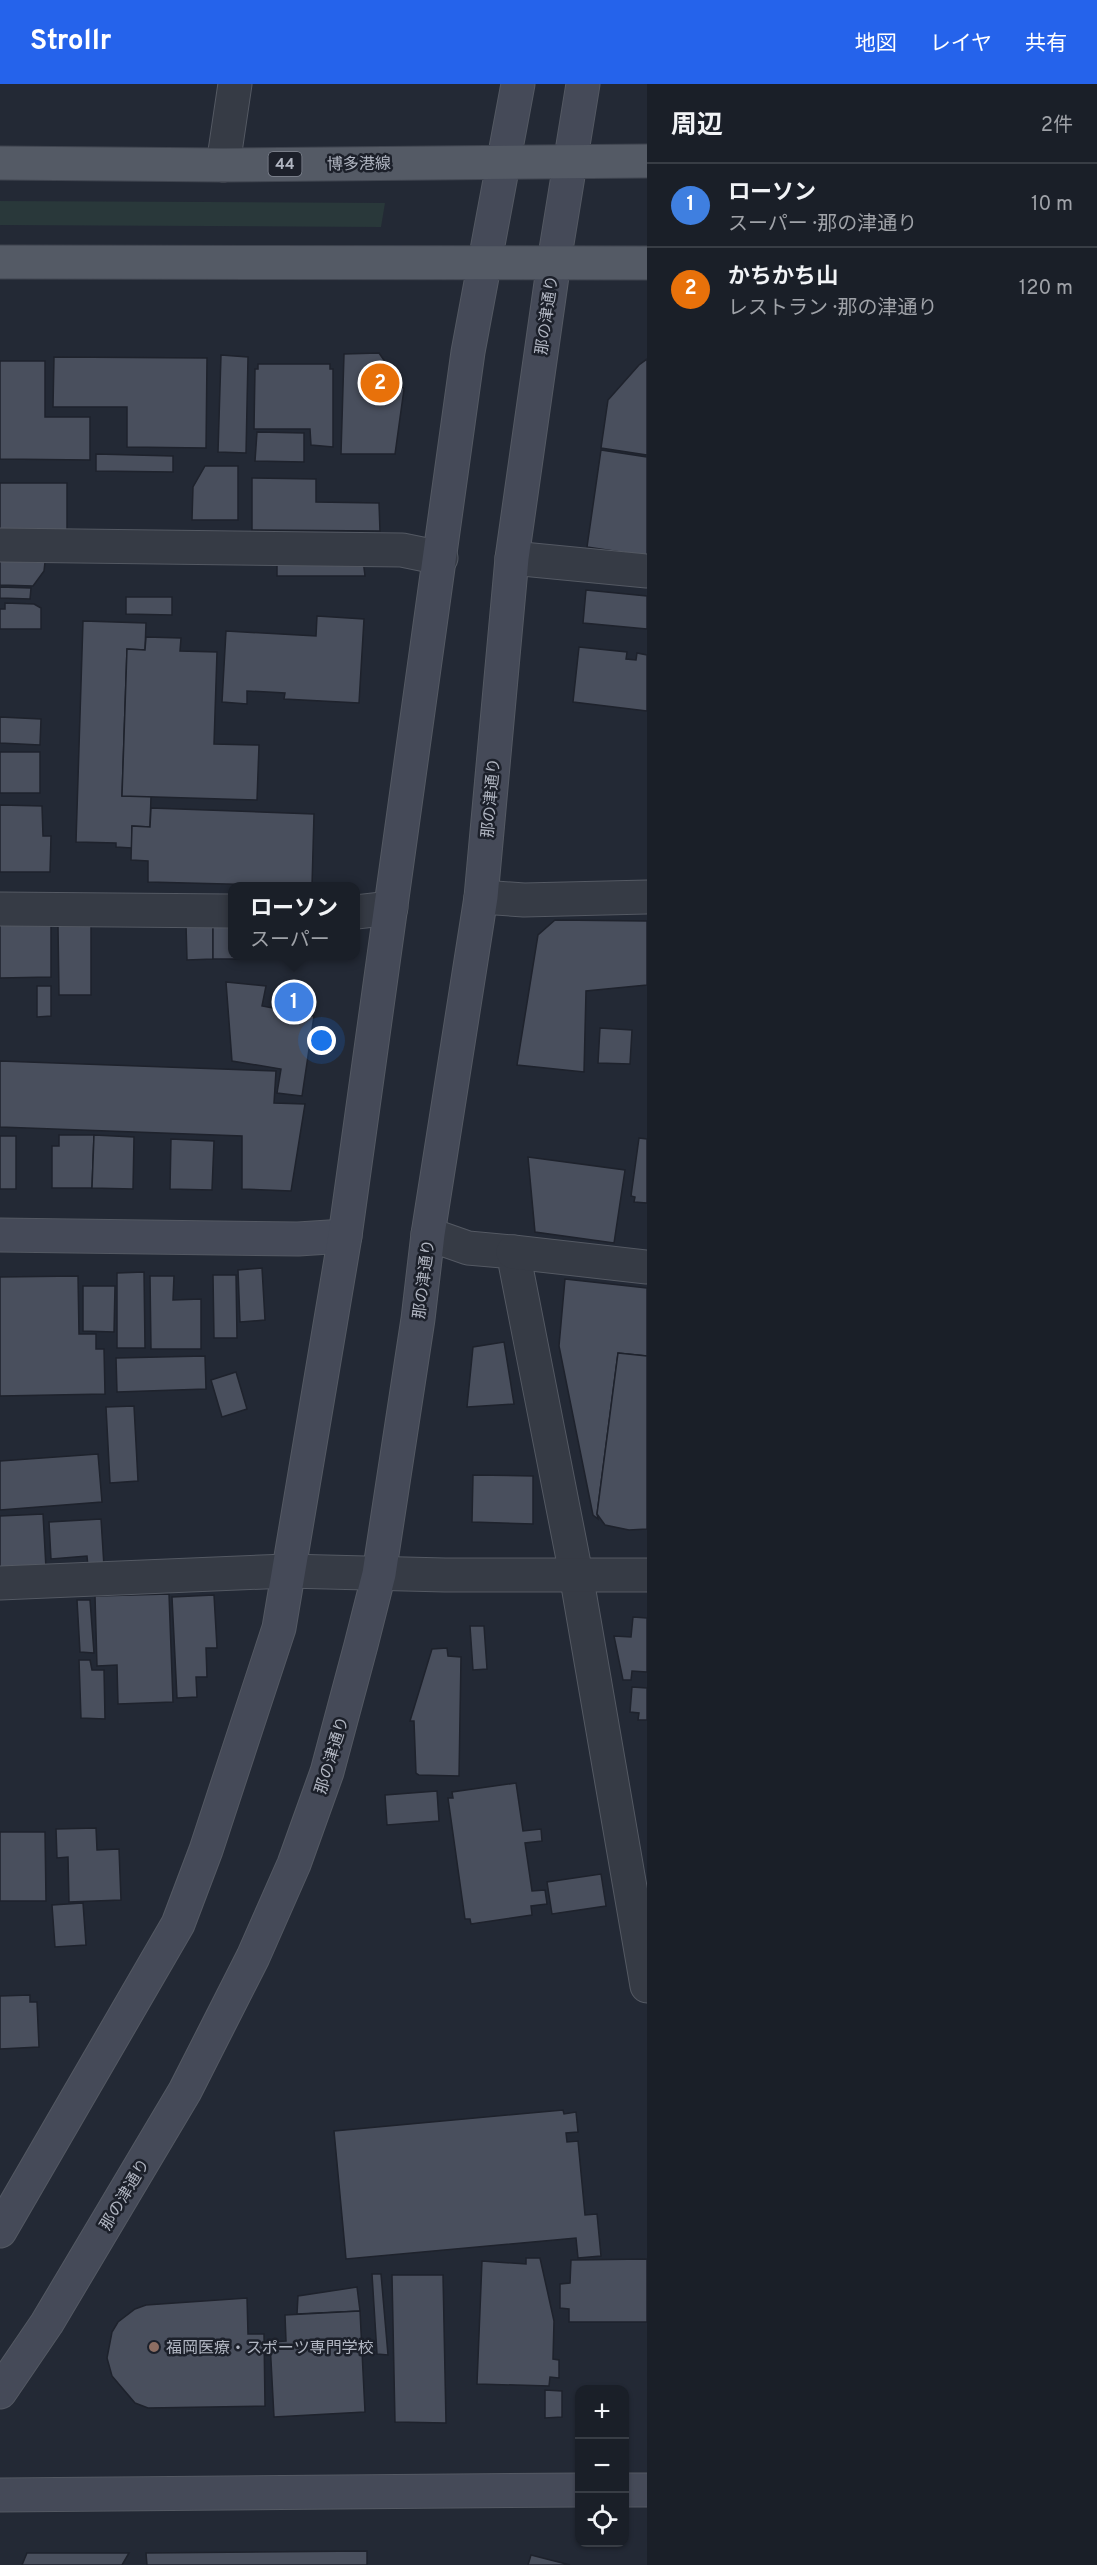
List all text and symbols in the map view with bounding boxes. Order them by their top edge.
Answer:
text: Strollr [30,24,112,60]
text: 地図 [855,31,897,58]
text: レイヤ [930,31,992,58]
text: 共有 [1025,31,1067,58]
text: 周辺 [671,110,723,143]
text: 2件 [1041,113,1073,139]
road number: 44 [268,152,302,176]
street label: 博多港線 [327,154,391,176]
text: ローソン [728,180,816,207]
text: 1 [687,192,695,218]
text: 10 m [1031,192,1073,218]
text: スーパー · 那の津通り [728,212,917,238]
text: かちかち山 [728,264,838,291]
street label: 那の津通り [533,274,563,356]
text: 2 [684,276,697,302]
text: 120 m [1019,276,1073,302]
text: レストラン · 那の津通り [728,296,937,322]
pin: 2 [360,360,400,406]
street label: 那の津通り [479,757,505,839]
popup [228,882,360,960]
text: ローソン [250,896,338,923]
text: スーパー [250,928,330,954]
pin: 1 [274,980,314,1024]
your location [307,1026,336,1055]
street label: 那の津通り [410,1238,440,1320]
street label: 那の津通り [312,1714,354,1797]
street label: 那の津通り [97,2156,155,2234]
place label: 福岡医療・スポーツ専門学校 [166,2339,374,2359]
marker: 福岡医療・スポーツ専門学校 [147,2340,161,2354]
map controls [575,2385,629,2547]
button: + [575,2385,629,2439]
button: − [575,2439,629,2493]
button: locate [575,2493,629,2547]

